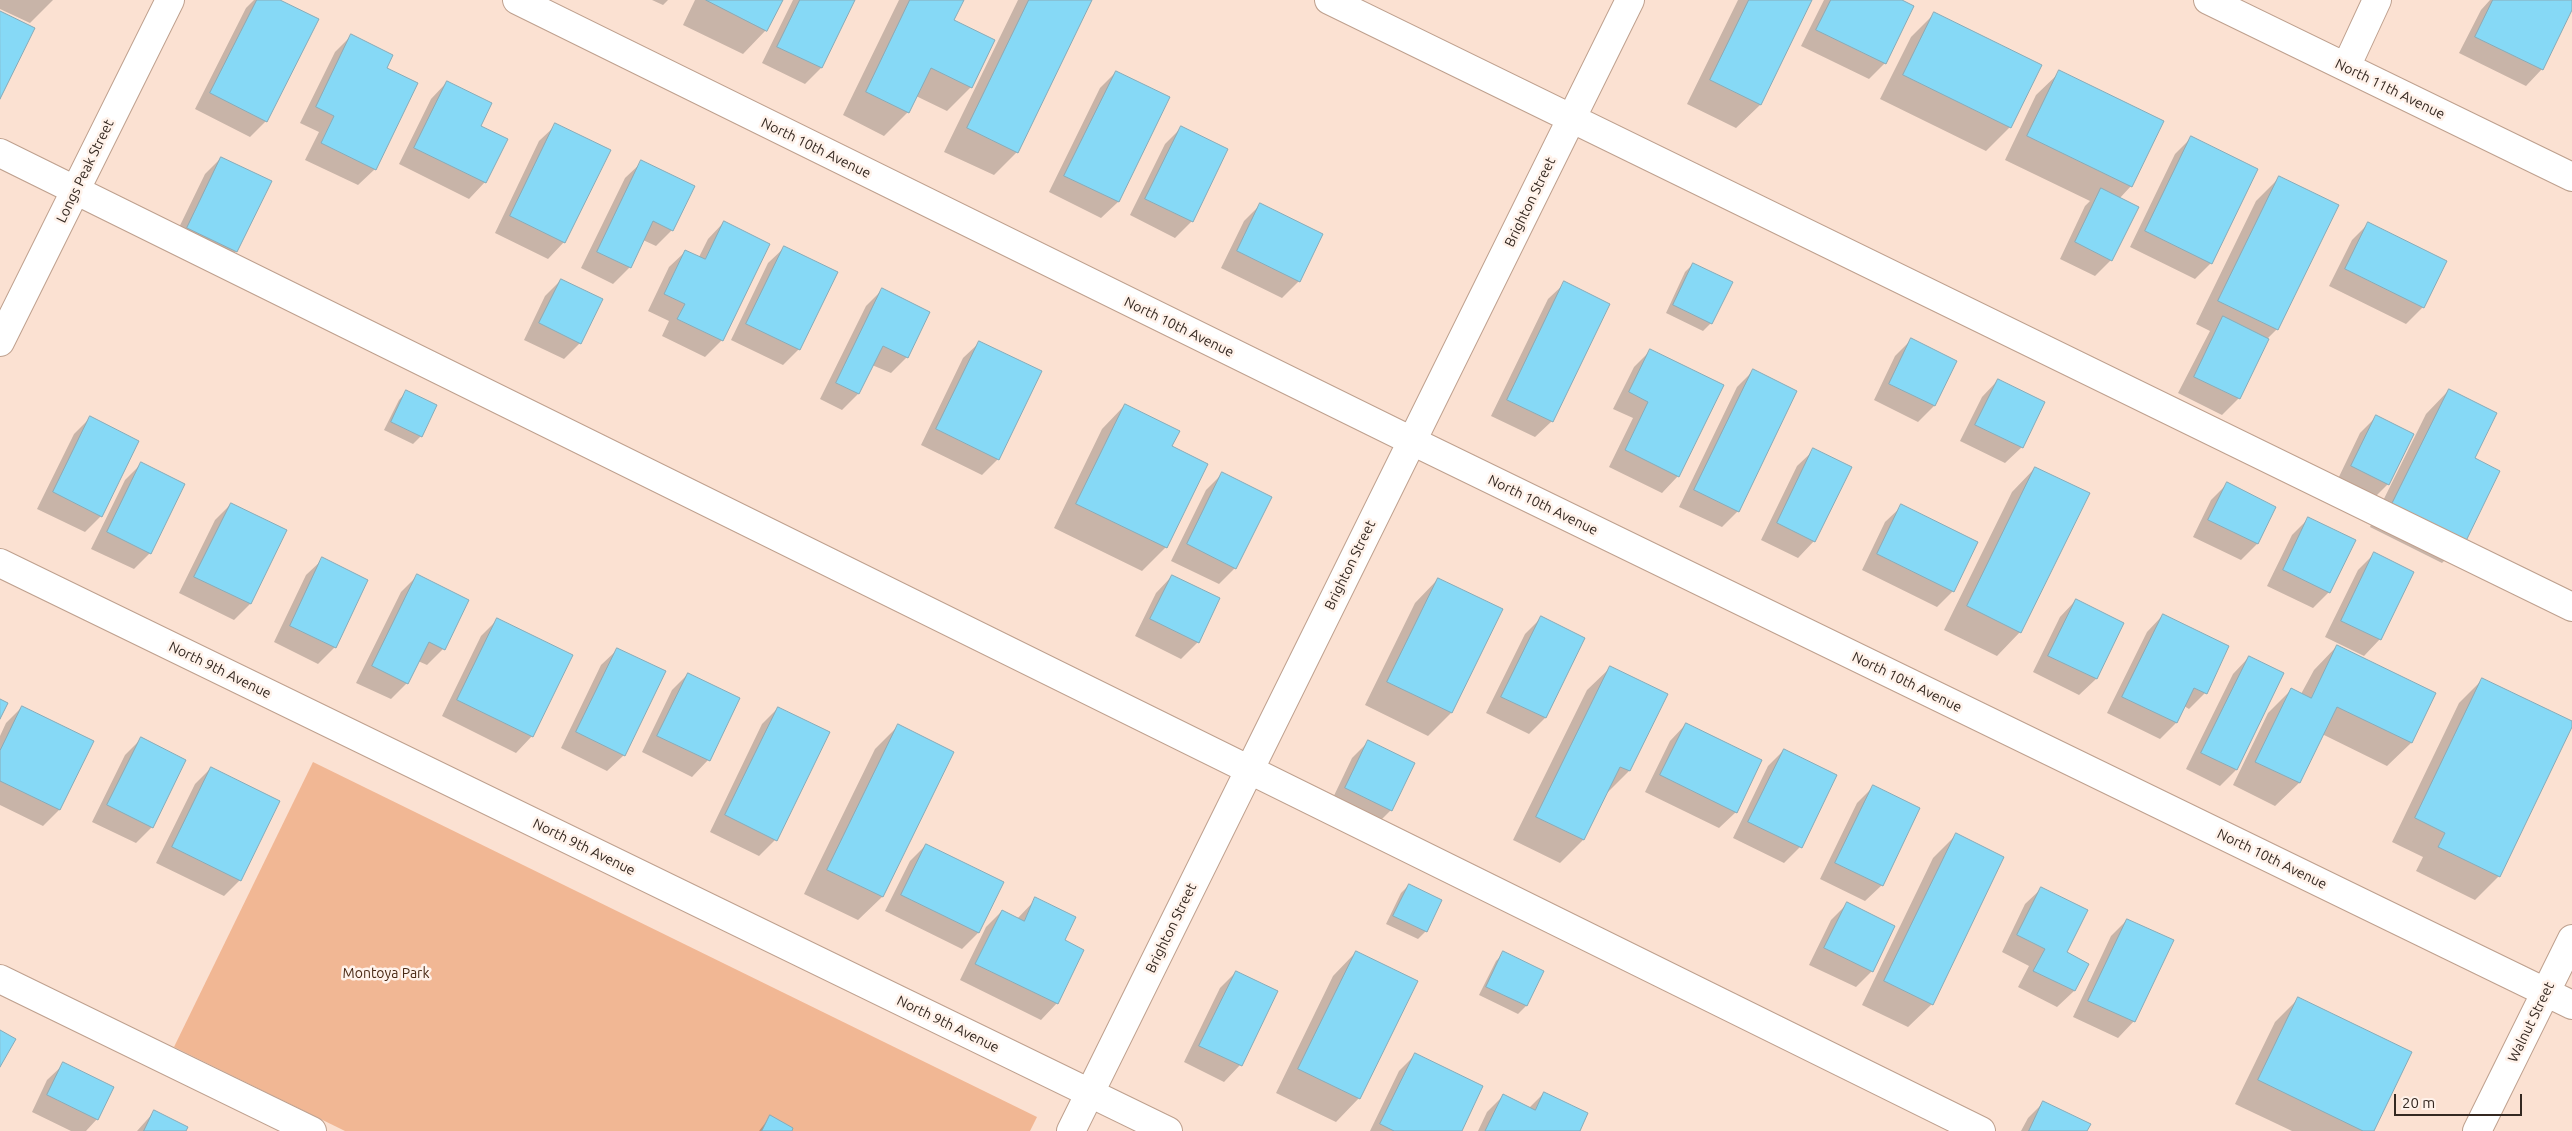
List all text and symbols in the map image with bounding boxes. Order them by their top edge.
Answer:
street label: North 11th Avenue [2332,55,2448,123]
street label: North 10th Avenue [758,114,874,182]
street label: Longs Peak Street [53,117,117,225]
street label: Brighton Street [1501,154,1559,250]
street label: North 10th Avenue [1121,293,1237,361]
street label: North 10th Avenue [1485,471,1601,539]
street label: Brighton Street [1321,517,1379,613]
street label: North 9th Avenue [166,638,274,702]
street label: North 10th Avenue [1849,648,1965,716]
street label: North 9th Avenue [530,815,638,879]
street label: North 10th Avenue [2214,825,2330,893]
street label: Brighton Street [1142,880,1200,976]
park label: Montoya Park [343,965,429,981]
street label: Walnut Street [2504,979,2558,1065]
street label: North 9th Avenue [894,992,1002,1056]
scale bar [2397,1084,2524,1116]
text: 20 m [2402,1094,2435,1111]

